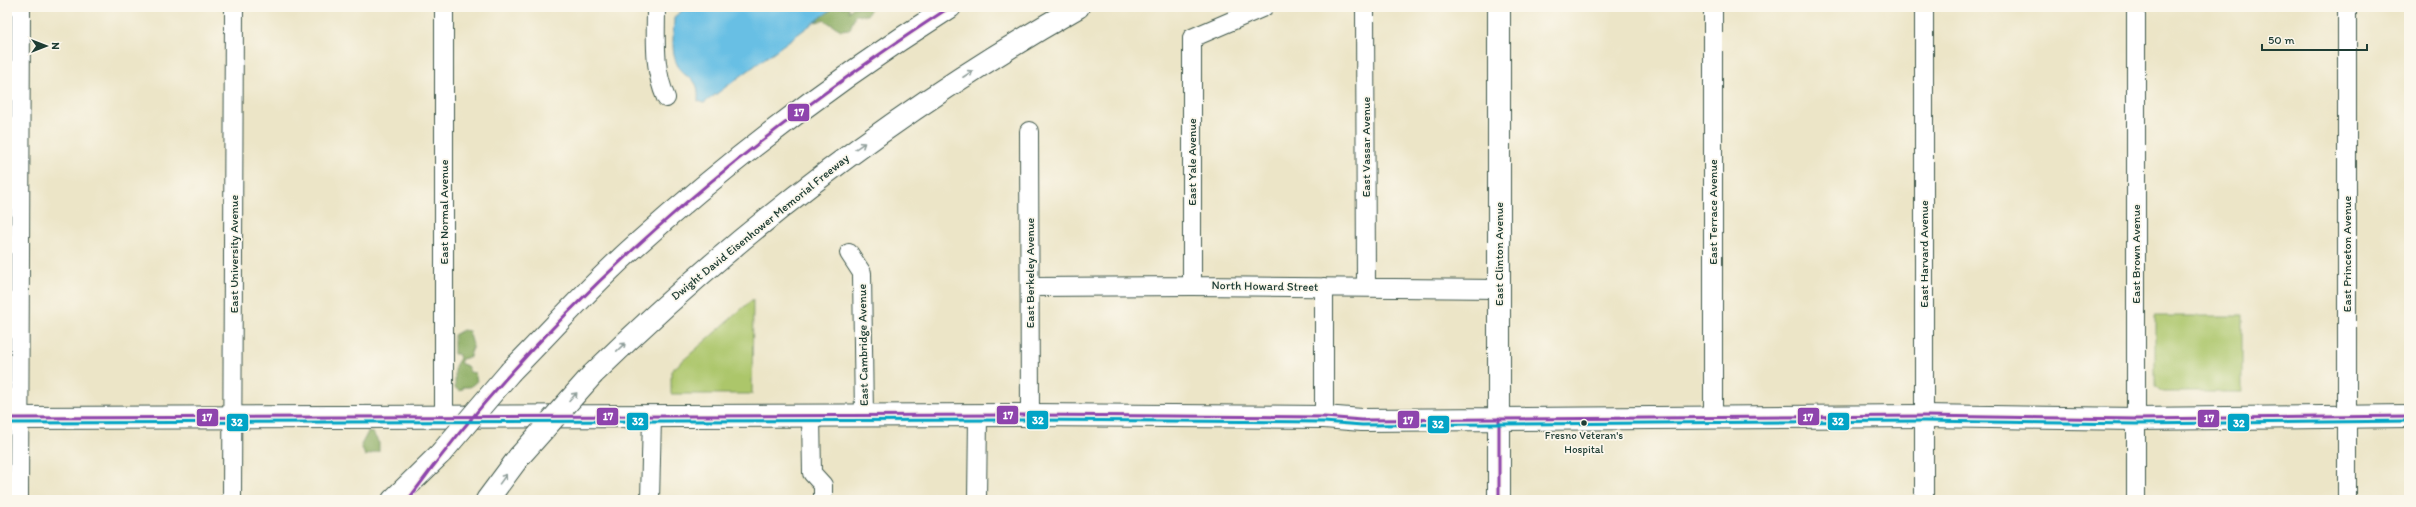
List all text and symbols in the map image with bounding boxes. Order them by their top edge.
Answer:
north arrow [26,26,66,66]
scale bar [2262,26,2367,52]
text: 50 m [2268,33,2294,47]
text: N [49,42,62,50]
one-way arrow [962,69,974,77]
street label: East Vassar Avenue [1359,96,1373,197]
line badge: 17 [787,103,810,122]
text: 17 [794,106,805,119]
street label: East Yale Avenue [1185,118,1199,206]
one-way arrow [854,142,865,150]
street label: Dwight David Eisenhower Memorial Freeway [668,151,852,303]
street label: East Normal Avenue [437,159,451,264]
street label: East Terrace Avenue [1706,159,1720,265]
street label: East University Avenue [227,194,241,313]
street label: East Princeton Avenue [2340,196,2354,312]
street label: East Harvard Avenue [1917,200,1931,308]
street label: East Clinton Avenue [1492,202,1506,306]
street label: East Brown Avenue [2129,204,2143,304]
street label: East Berkeley Avenue [1023,217,1037,328]
street label: North Howard Street [1211,278,1319,294]
street label: East Cambridge Avenue [855,284,871,406]
one-way arrow [616,342,626,351]
one-way arrow [568,392,577,402]
line badge: 17 [996,405,1019,425]
line badge: 17 [596,407,619,426]
line badge: 17 [1797,407,1820,426]
line badge: 17 [196,408,219,427]
text: 17 [1003,409,1014,422]
line badge: 17 [2197,409,2220,428]
text: 17 [603,410,614,423]
line badge: 32 [1026,410,1049,430]
line badge: 17 [1397,410,1420,429]
text: 17 [202,411,213,424]
text: 17 [1803,411,1814,424]
line badge: 32 [626,412,649,431]
line badge: 32 [1827,412,1850,431]
text: 17 [2204,412,2215,425]
line badge: 32 [226,413,249,432]
line badge: 32 [2227,413,2250,432]
text: 32 [1032,414,1044,427]
text: 17 [1403,414,1414,427]
text: 32 [632,415,644,428]
line badge: 32 [1427,415,1450,434]
text: 32 [1832,415,1844,428]
text: 32 [231,416,243,429]
text: 32 [2233,417,2245,430]
text: 32 [1432,418,1444,431]
marker: Fresno Veteran's Hospital [1579,418,1589,428]
place label: Fresno Veteran's Hospital [1545,429,1623,456]
one-way arrow [499,473,507,484]

